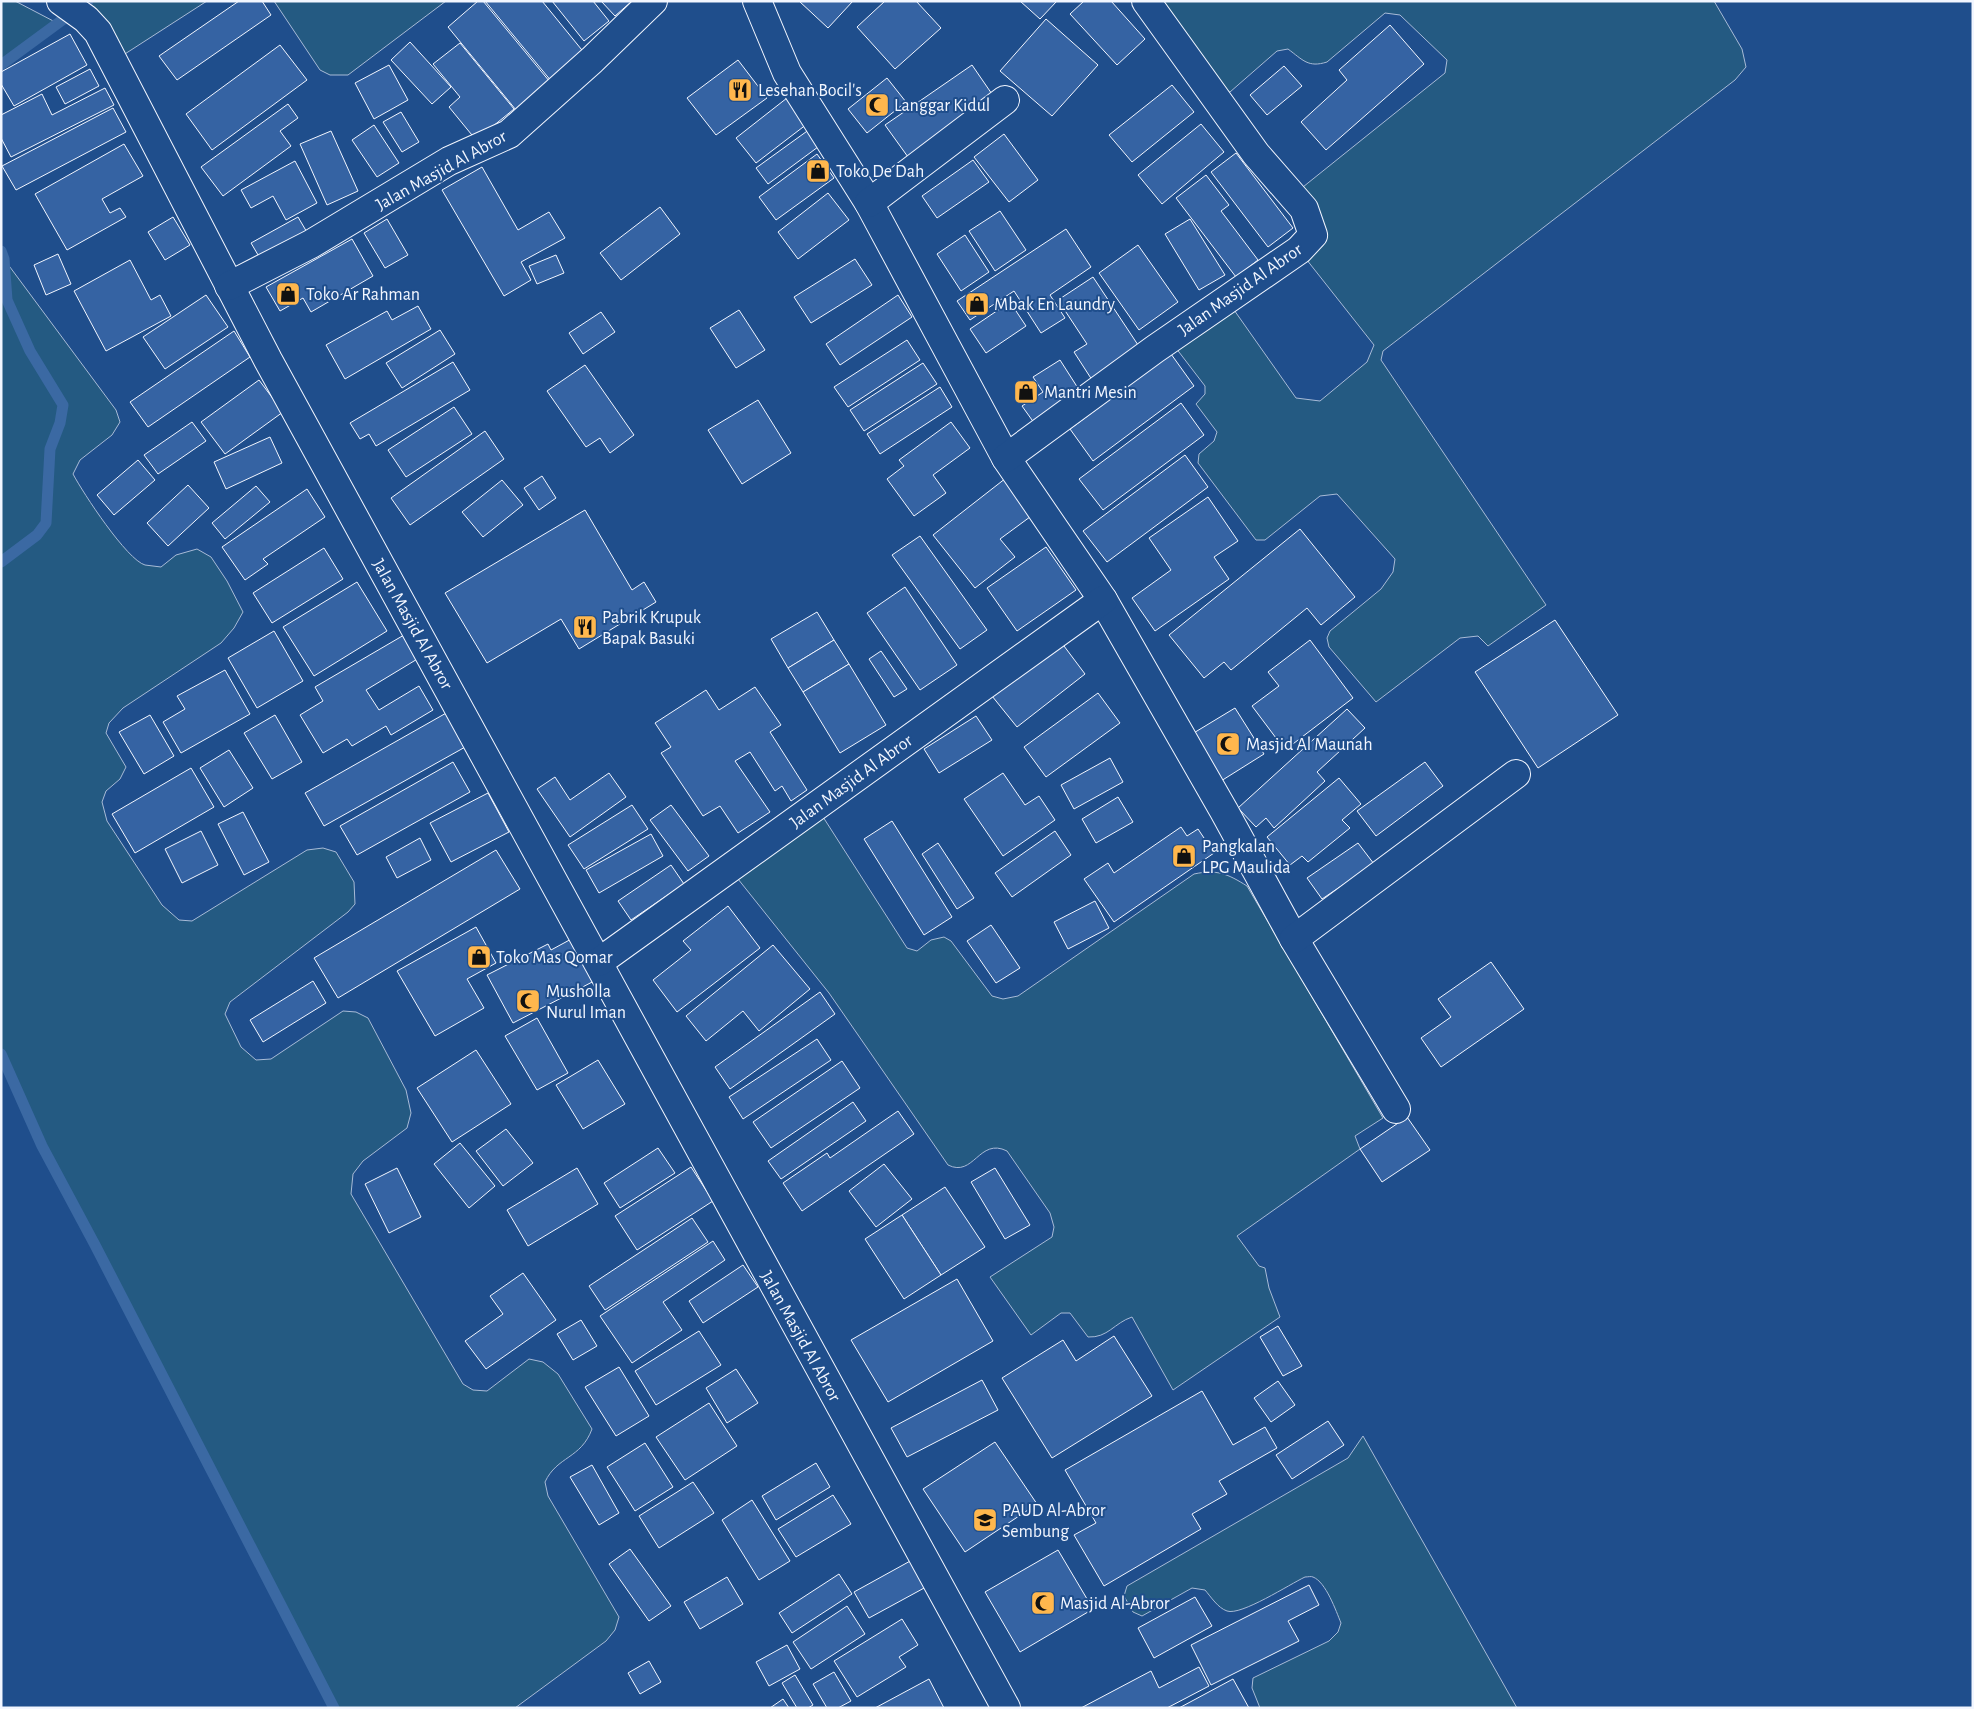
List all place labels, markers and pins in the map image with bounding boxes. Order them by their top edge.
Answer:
restaurant icon: Lesehan Bocil's [727,77,753,103]
place label: Lesehan Bocil's [758,82,862,100]
mosque icon: Langgar Kidul [864,92,890,118]
place label: Langgar Kidul [894,97,990,115]
shop icon: Toko De Dah [805,158,831,184]
place label: Toko De Dah [836,163,924,181]
shop icon: Toko Ar Rahman [275,281,301,307]
place label: Toko Ar Rahman [306,286,420,304]
shop icon: Mbak En Laundry [964,291,990,317]
place label: Mbak En Laundry [994,296,1115,314]
shop icon: Mantri Mesin [1013,379,1039,405]
place label: Mantri Mesin [1044,384,1137,402]
place label: Pabrik Krupuk Bapak Basuki [602,609,702,648]
restaurant icon: Pabrik Krupuk Bapak Basuki [572,614,598,640]
mosque icon: Masjid Al Maunah [1215,731,1241,757]
place label: Masjid Al Maunah [1246,736,1373,754]
place label: Pangkalan LPG Maulida [1202,838,1291,877]
shop icon: Pangkalan LPG Maulida [1171,843,1197,869]
shop icon: Toko Mas Qomar [466,944,492,970]
place label: Toko Mas Qomar [496,949,613,967]
place label: Musholla Nurul Iman [546,983,626,1022]
mosque icon: Musholla Nurul Iman [515,988,541,1014]
place label: PAUD Al-Abror Sembung [1002,1502,1106,1541]
school or university icon: PAUD Al-Abror Sembung [972,1507,998,1533]
mosque icon: Masjid Al-Abror [1030,1590,1056,1616]
place label: Masjid Al-Abror [1060,1595,1170,1613]

